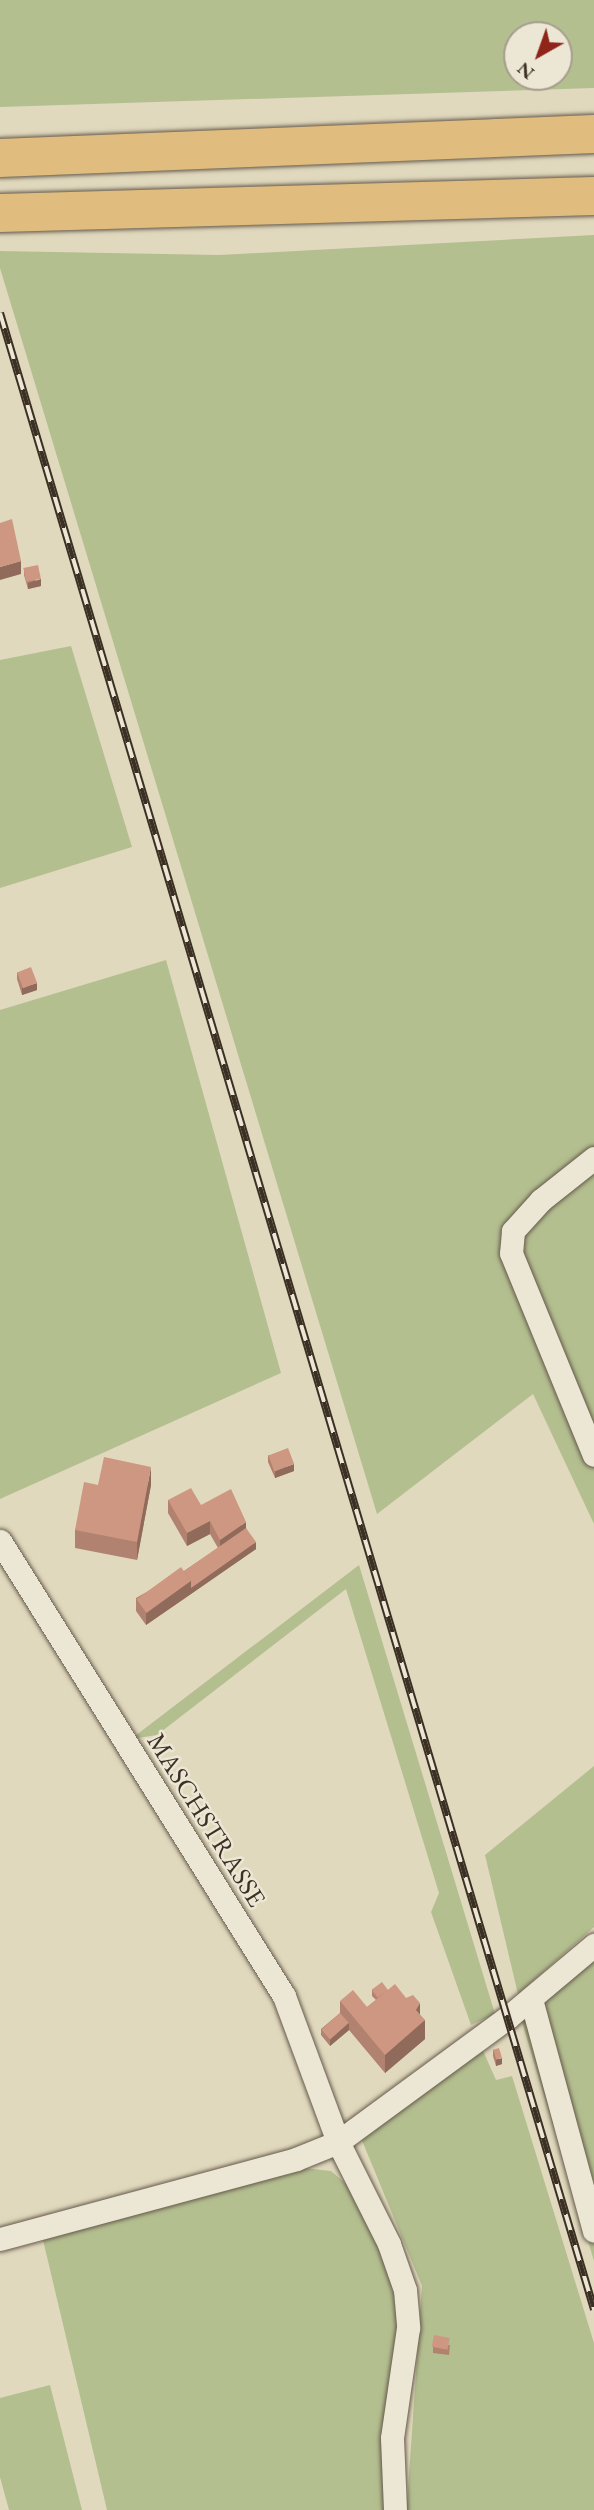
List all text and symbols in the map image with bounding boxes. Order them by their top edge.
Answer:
north arrow [503,21,573,91]
text: N [512,56,539,85]
street label: MASCHSTRASSE [140,1727,272,1913]

